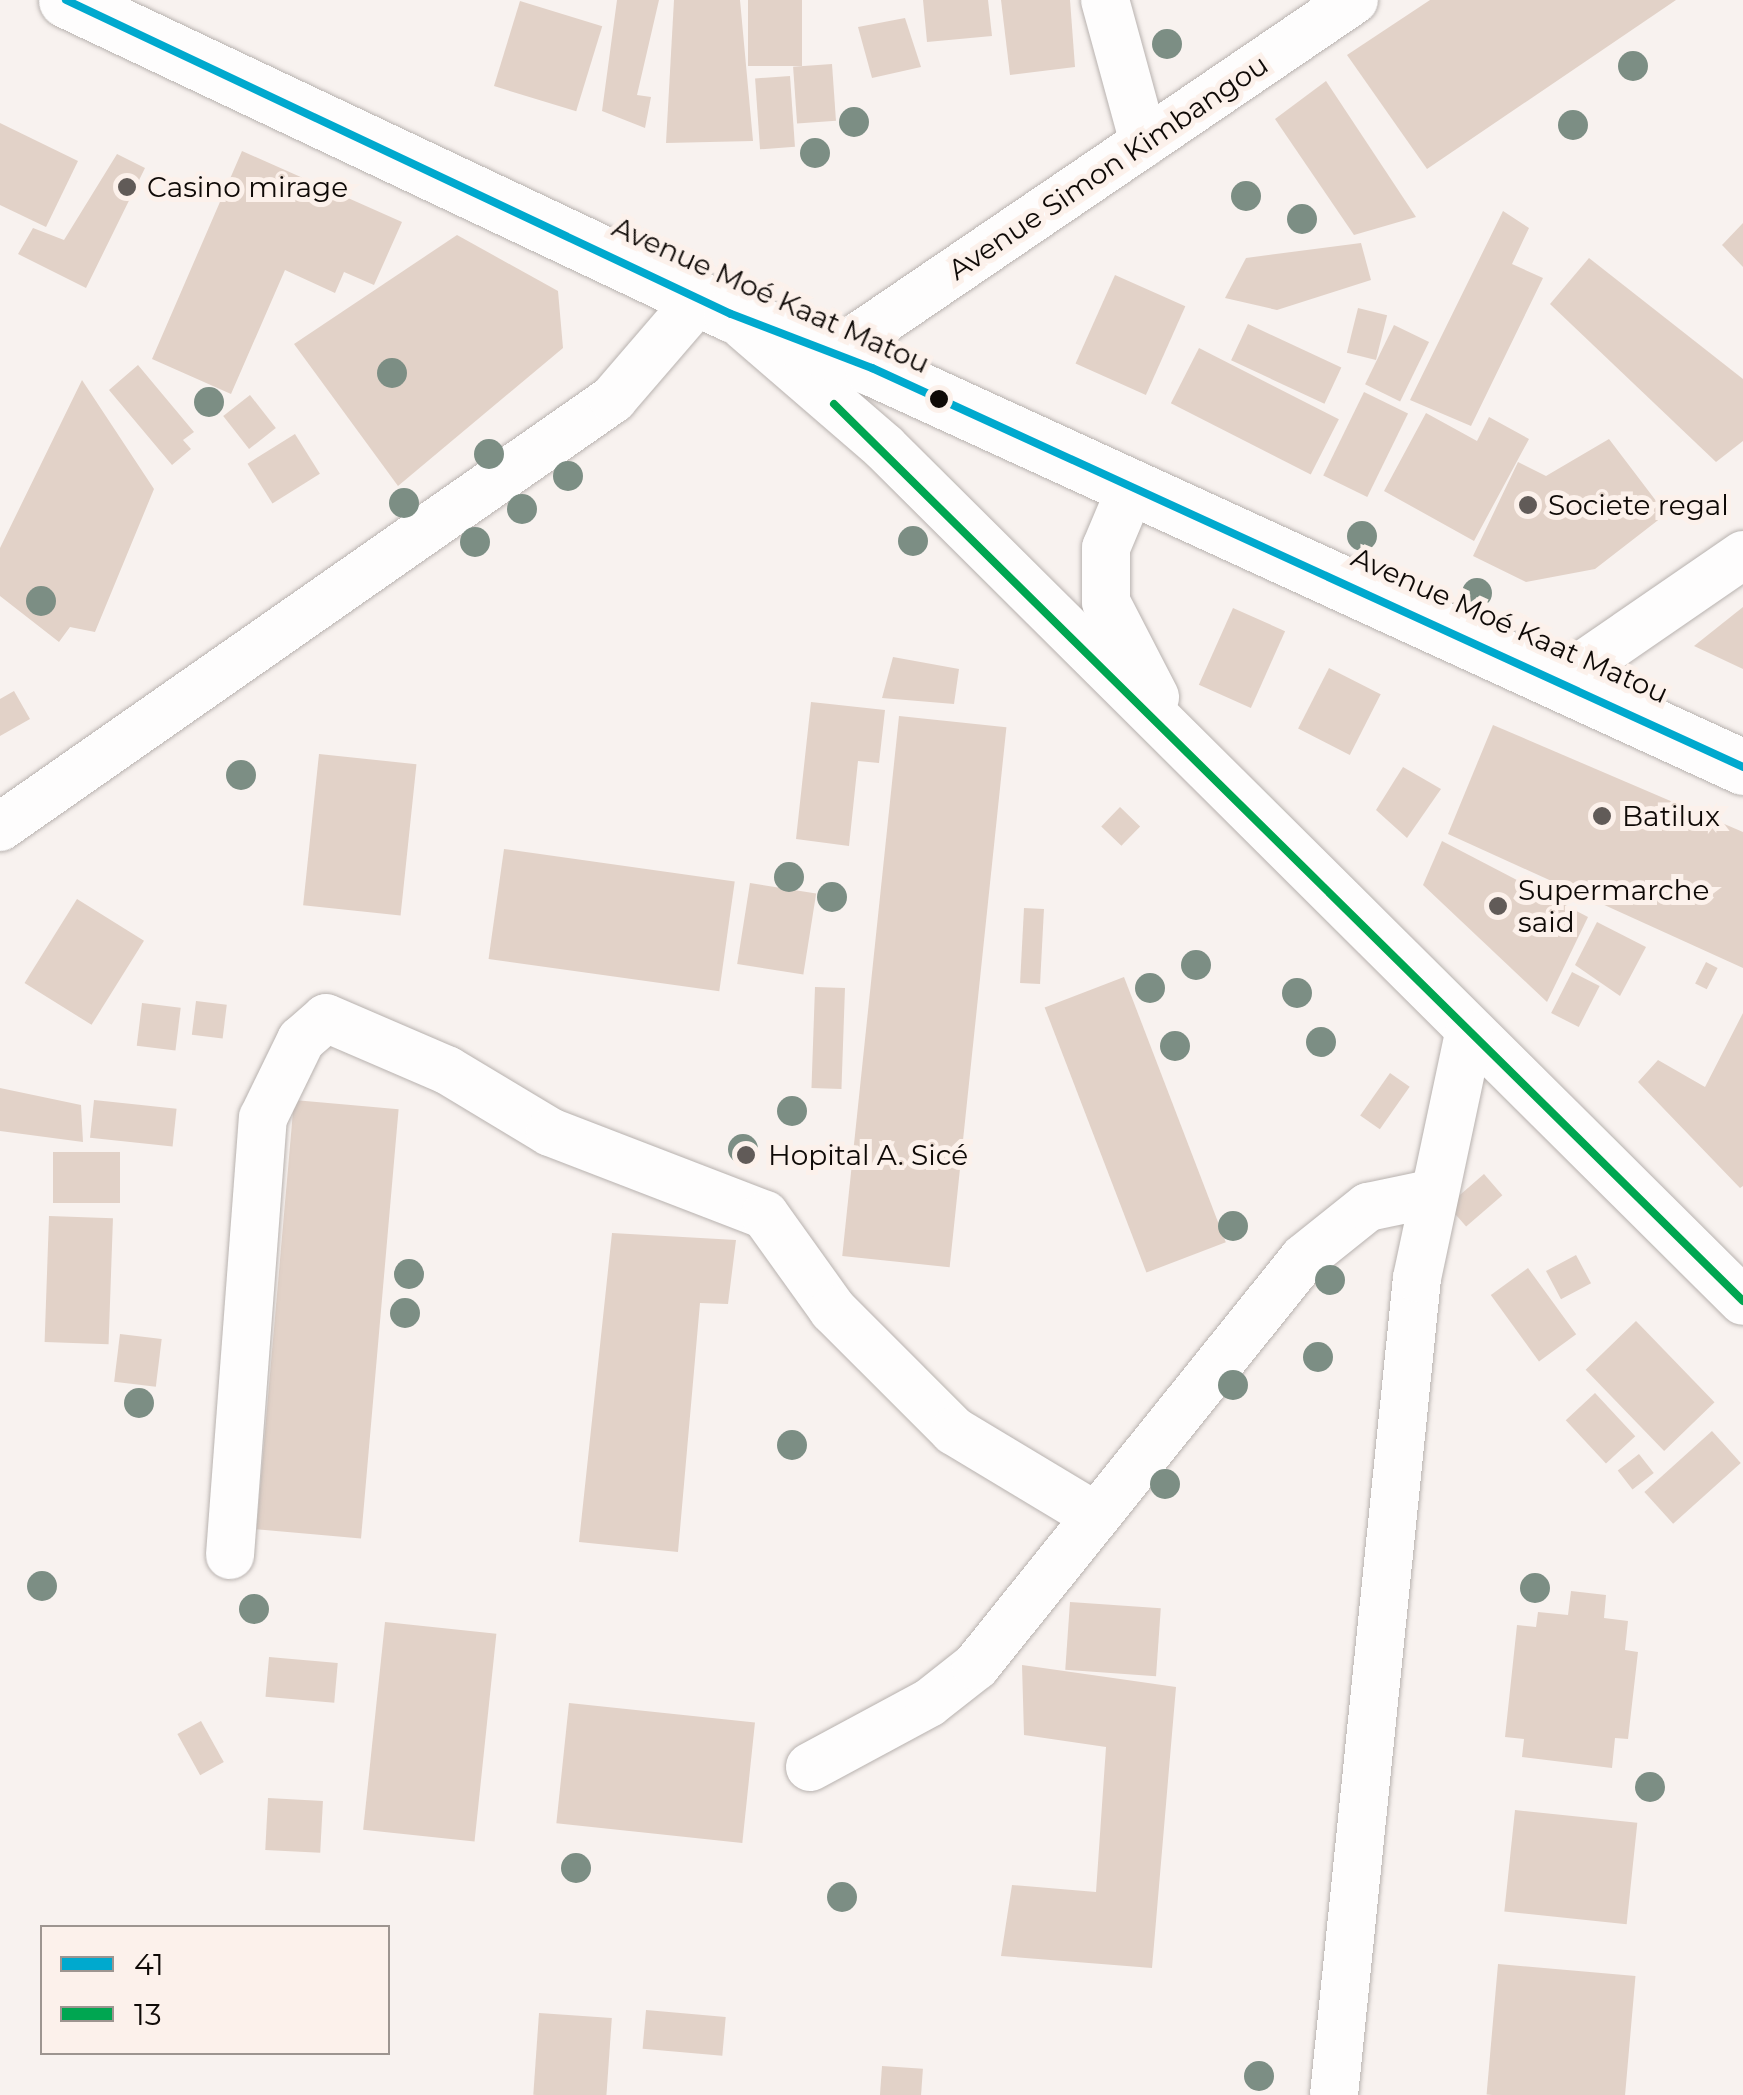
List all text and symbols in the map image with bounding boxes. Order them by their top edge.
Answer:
street label: Avenue Simon Kimbangou [942,47,1274,287]
place label: Casino mirage [147,170,348,204]
marker: Casino mirage [116,176,138,198]
street label: Avenue Moé Kaat Matou [607,210,935,380]
unlabelled marker [929,389,949,409]
place label: Societe regal [1548,488,1729,522]
marker: Societe regal [1517,494,1539,516]
street label: Avenue Moé Kaat Matou [1346,540,1674,710]
place label: Batilux [1622,799,1720,833]
marker: Batilux [1591,805,1613,827]
place label: Supermarche said [1518,873,1709,939]
marker: Supermarche said [1487,895,1509,917]
place label: Hopital A. Sicé [768,1138,968,1172]
marker: Hopital A. Sicé [733,1142,759,1168]
legend [40,1925,390,2055]
text: 41 [134,1946,164,1983]
text: 13 [134,1996,162,2033]

